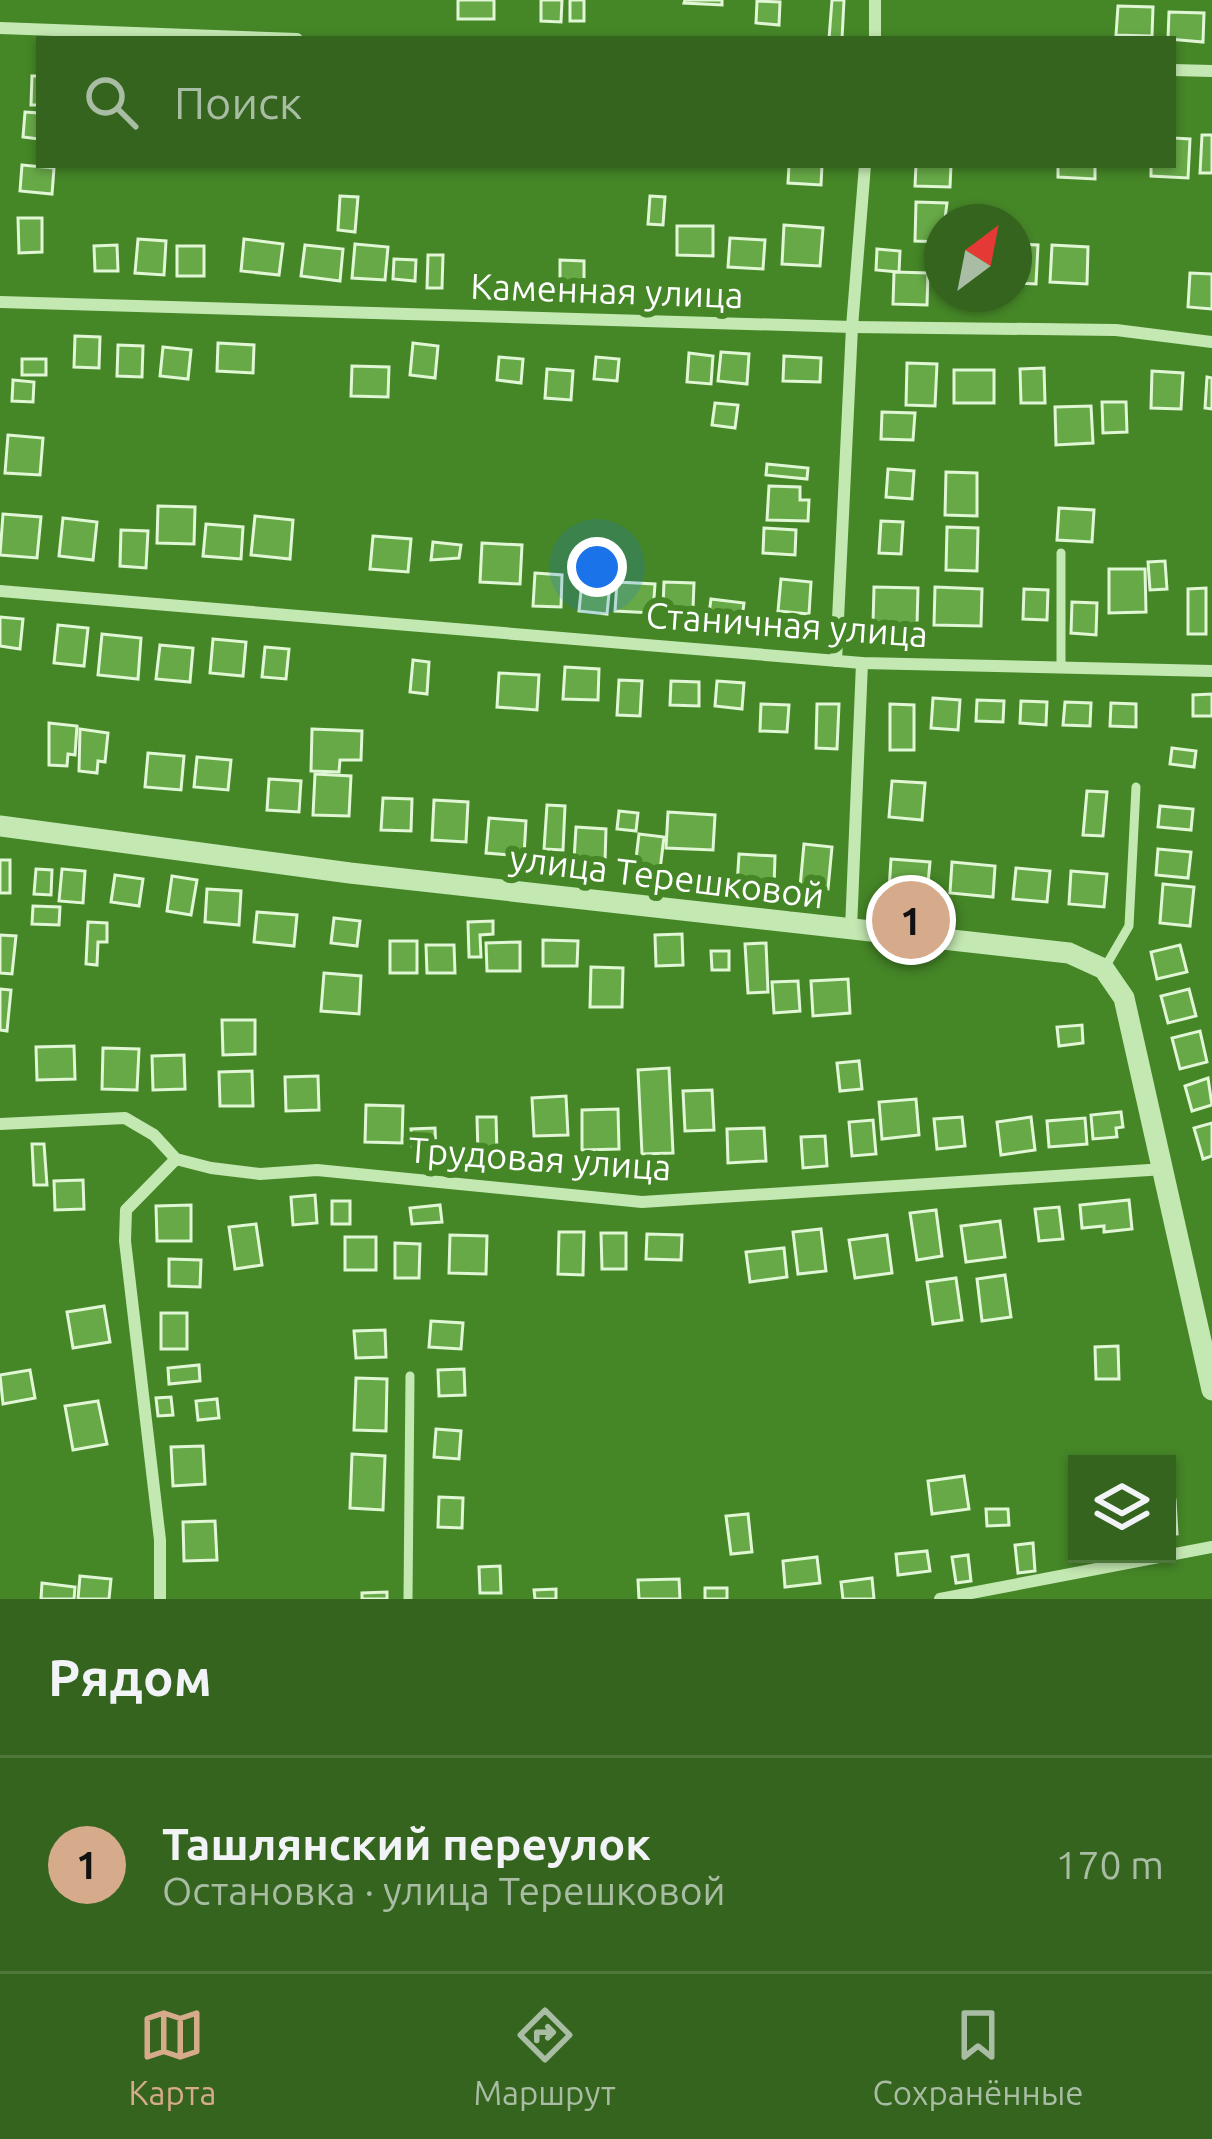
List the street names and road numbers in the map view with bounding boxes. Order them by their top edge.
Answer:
street label: Каменная улица [470,265,744,315]
street label: Станичная улица [645,594,929,654]
street label: улица Терешковой [508,836,826,916]
street label: Трудовая улица [407,1128,673,1188]

